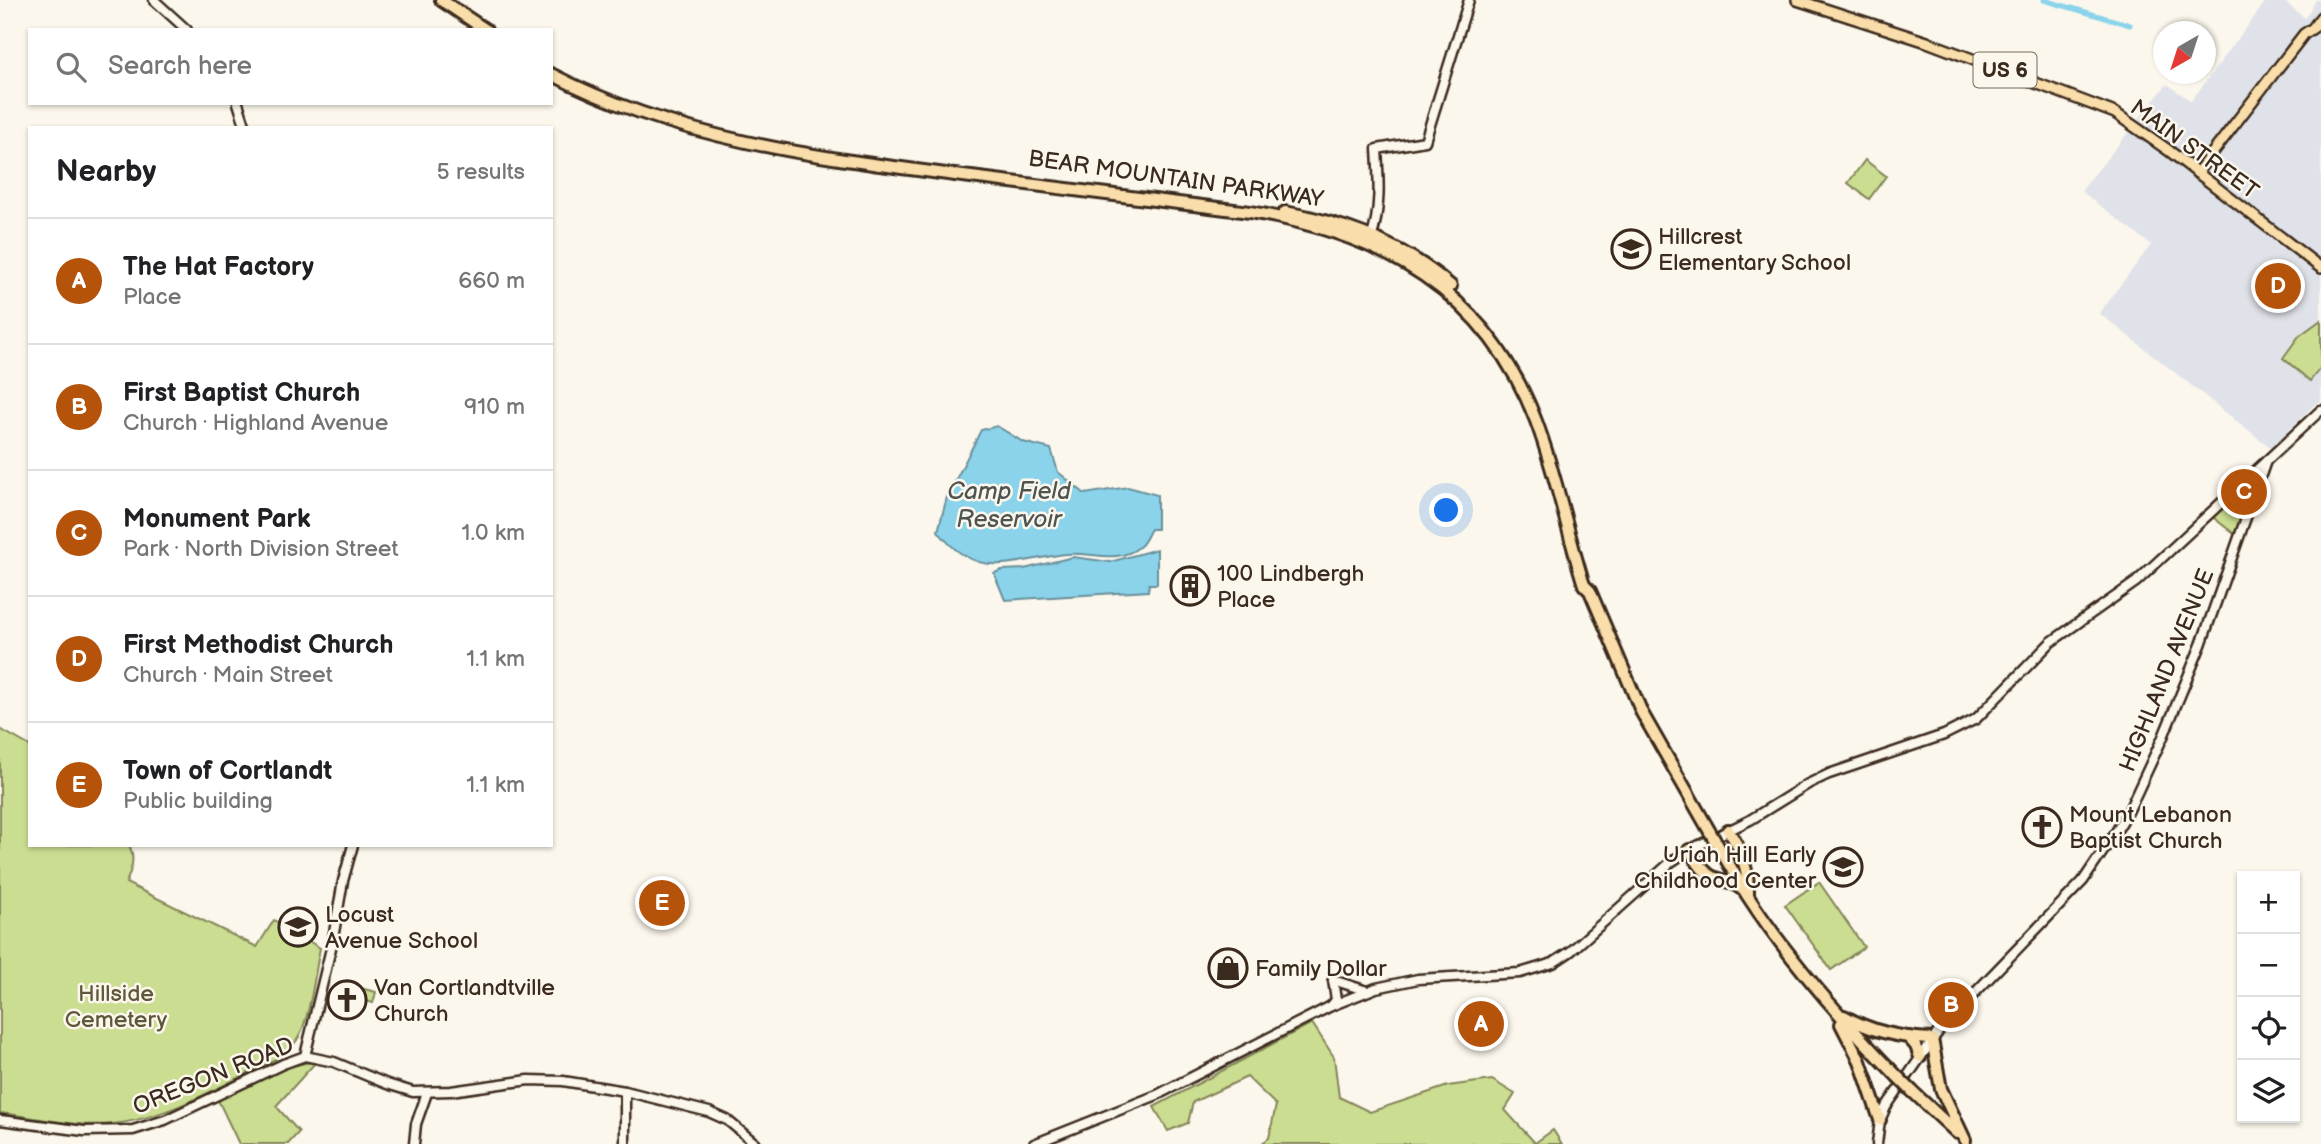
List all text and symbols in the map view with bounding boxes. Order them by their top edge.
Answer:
north arrow [2153,21,2216,84]
search box [28,28,553,105]
icon: search [52,48,90,86]
text: Search here [108,51,252,82]
road number: US 6 [1974,52,2036,88]
street label: MAIN STREET [2125,94,2264,206]
street label: BEAR MOUNTAIN PARKWAY [1026,144,1326,214]
text: Nearby [56,154,156,190]
text: 5 results [437,158,525,186]
place label: Hillcrest Elementary School [1658,223,1851,277]
school or university icon: Hillcrest Elementary School [1610,228,1652,270]
text: The Hat Factory [123,252,314,283]
pin: D [2255,260,2301,312]
text: A [72,267,86,295]
text: 660 m [458,267,525,295]
text: Place [123,283,181,311]
text: First Baptist Church [123,378,360,409]
text: B [71,393,87,421]
text: 910 m [464,393,525,421]
text: Church · Highland Avenue [123,409,388,437]
pin: C [2221,466,2267,518]
water label: Camp Field Reservoir [947,477,1072,534]
your location [1429,493,1463,527]
text: Monument Park [123,504,311,535]
text: C [71,519,87,547]
text: 1.0 km [462,519,525,547]
text: Park · North Division Street [123,535,399,563]
place label: 100 Lindbergh Place [1217,560,1364,614]
building icon: 100 Lindbergh Place [1169,565,1211,607]
street label: HIGHLAND AVENUE [2113,565,2220,776]
text: First Methodist Church [123,630,394,661]
text: D [71,645,87,673]
text: 1.1 km [466,645,525,673]
text: Church · Main Street [123,661,333,689]
text: Town of Cortlandt [123,756,332,787]
text: E [72,771,86,799]
text: 1.1 km [466,771,525,799]
text: Public building [123,787,273,815]
place label: Mount Lebanon Baptist Church [2069,801,2232,855]
church icon: Mount Lebanon Baptist Church [2021,806,2063,848]
place label: Uriah Hill Early Childhood Center [1634,841,1817,895]
school or university icon: Uriah Hill Early Childhood Center [1822,846,1864,888]
map controls [2237,871,2300,1123]
button: + [2237,871,2300,934]
pin: E [639,877,685,929]
place label: Locust Avenue School [325,901,478,955]
school or university icon: Locust Avenue School [277,906,319,948]
button: − [2237,934,2300,997]
shop icon: Family Dollar [1207,947,1249,989]
place label: Family Dollar [1255,955,1387,983]
place label: Van Cortlandtville Church [374,974,555,1028]
church icon: Van Cortlandtville Church [326,979,368,1021]
pin: B [1928,979,1974,1031]
park label: Hillside Cemetery [65,980,168,1034]
button: locate [2237,997,2300,1060]
pin: A [1458,998,1504,1050]
street label: OREGON ROAD [129,1031,298,1121]
button: layers [2237,1060,2300,1123]

